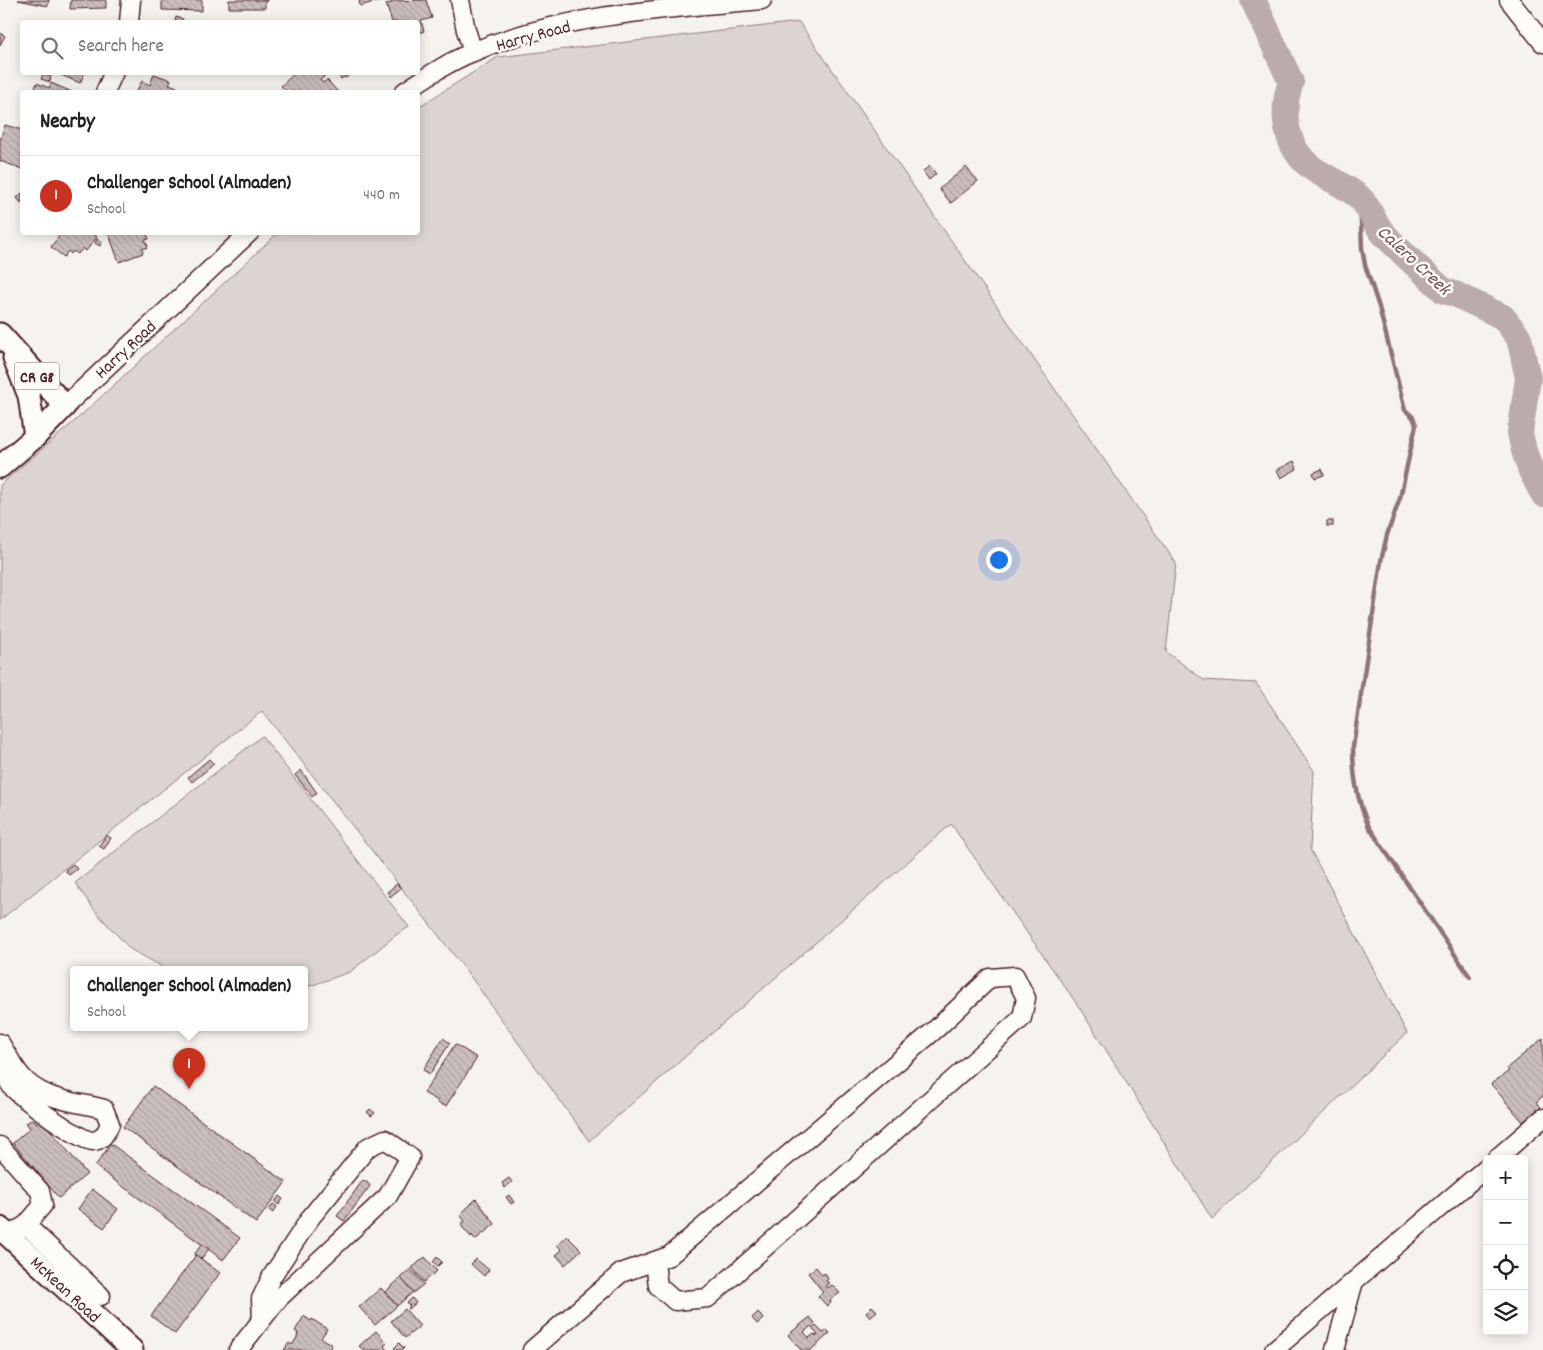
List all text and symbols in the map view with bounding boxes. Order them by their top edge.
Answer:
street label: Harry Road [494,15,574,59]
search box [20,20,420,75]
icon: search [38,34,66,62]
text: Search here [78,34,164,61]
text: Nearby [40,108,95,138]
text: Challenger School (Almaden) [87,171,291,198]
text: 1 [54,184,58,207]
text: 440 m [363,184,400,207]
text: School [87,198,126,221]
water label: Calero Creek [1370,220,1457,304]
street label: Harry Road [90,316,163,386]
road number: CR G8 [15,362,60,390]
your location [986,547,1012,573]
popup [70,966,308,1031]
text: Challenger School (Almaden) [87,974,291,1001]
text: School [87,1001,126,1024]
pin: 1 [173,1048,205,1089]
map controls [1483,1155,1528,1335]
button: + [1483,1155,1528,1200]
button: − [1483,1200,1528,1245]
button: locate [1483,1245,1528,1290]
street label: McKean Road [23,1251,105,1330]
button: layers [1483,1290,1528,1335]

